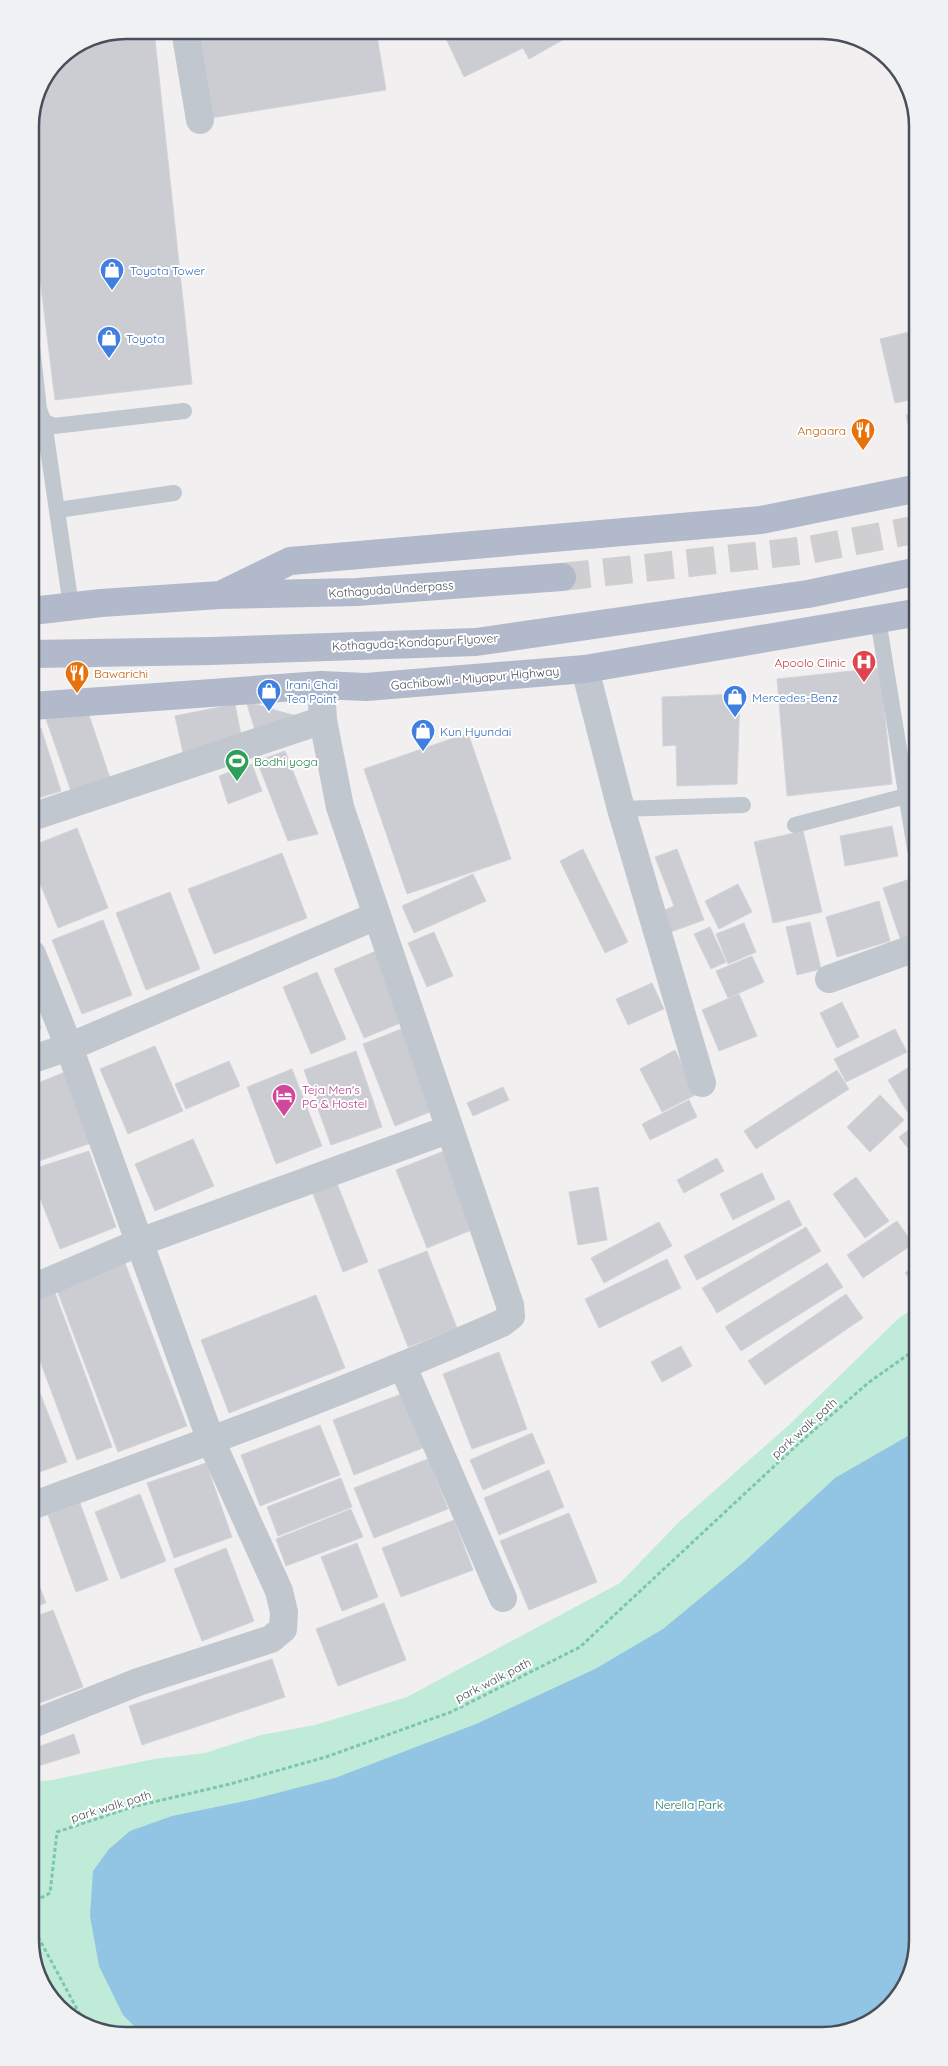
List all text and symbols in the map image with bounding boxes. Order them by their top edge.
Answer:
shop icon: Toyota Tower [99,257,125,291]
place label: Toyota Tower [130,263,206,278]
shop icon: Toyota [96,325,122,359]
place label: Toyota [126,331,164,346]
restaurant icon: Angaara [850,417,876,451]
place label: Angaara [797,423,846,438]
street label: Kothaguda Underpass [328,577,454,601]
street label: Kothaguda-Kondapur Flyover [332,630,499,654]
hospital icon: Apoolo Clinic [851,649,877,683]
place label: Apoolo Clinic [774,655,846,670]
restaurant icon: Bawarichi [64,660,90,694]
street label: Gachibowli - Miyapur Highway [390,663,560,693]
place label: Bawarichi [94,666,148,681]
place label: Irani Chai Tea Point [286,677,338,706]
shop icon: Irani Chai Tea Point [256,678,282,712]
shop icon: Mercedes-Benz [722,684,748,718]
place label: Mercedes-Benz [752,690,838,705]
shop icon: Kun Hyundai [410,718,436,752]
place label: Kun Hyundai [440,724,511,739]
sports icon: Bodhi yoga [224,748,250,782]
place label: Bodhi yoga [254,754,318,769]
place label: Teja Men's PG & Hostel [302,1082,367,1111]
hotel icon: Teja Men's PG & Hostel [271,1083,297,1117]
street label: park walk path [768,1395,840,1461]
street label: park walk path [453,1654,533,1706]
street label: park walk path [69,1787,153,1825]
park label: Nerella Park [655,1797,723,1812]

